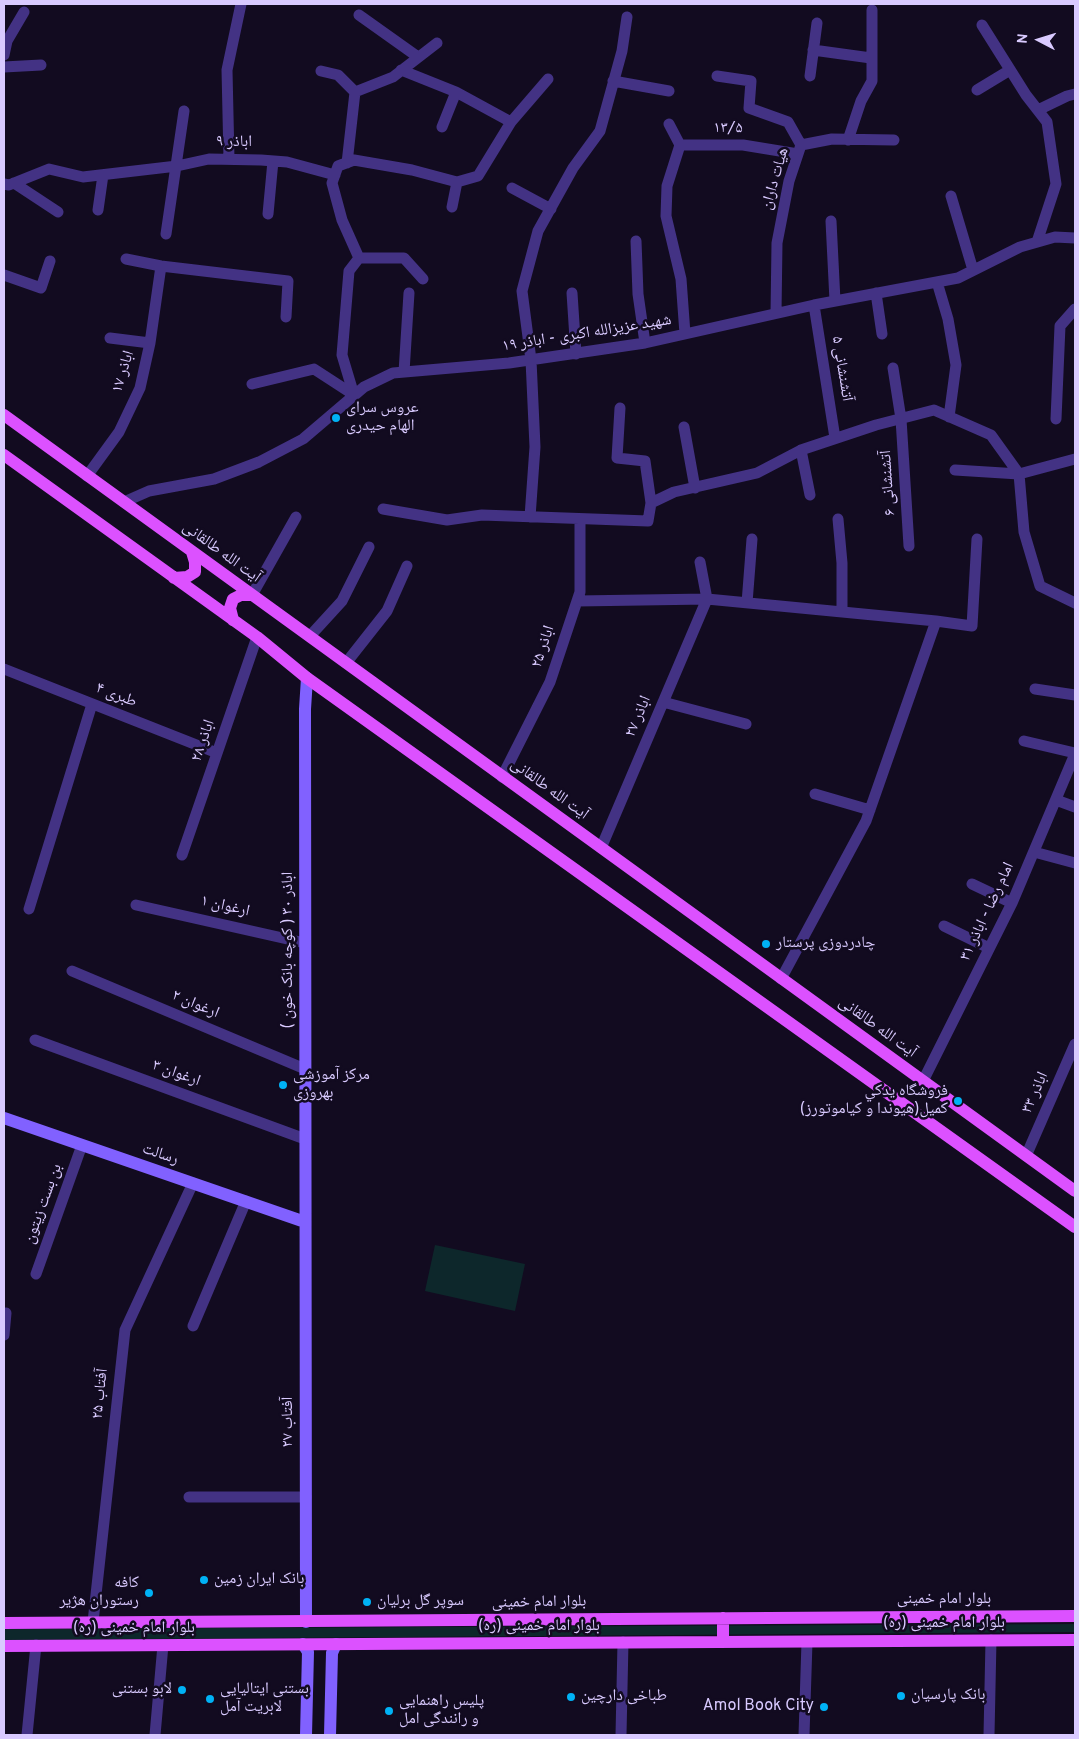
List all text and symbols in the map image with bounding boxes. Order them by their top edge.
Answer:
north arrow [1014,15,1064,65]
text: N [1015,33,1032,44]
street label: ۱۳/۵ [713,119,743,139]
street label: اباذر ۹ [216,133,252,153]
street label: هیات داران [758,146,794,212]
street label: شهید عزیزالله اکبری - اباذر ۱۹ [501,311,673,357]
street label: آتشنشانی ۵ [826,335,856,403]
street label: اباذر ۱۷ [109,349,139,395]
place label: عروس سرای الهام حیدری [346,399,419,437]
marker: عروس سرای الهام حیدری [330,412,342,424]
street label: آتشنشانی ۶ [877,450,901,516]
street label: آیت الله طالقانی [178,518,264,588]
street label: اباذر ۲۵ [528,623,560,671]
street label: طبری ۴ [93,679,139,713]
street label: اباذر ۲۷ [622,693,656,741]
street label: اباذر ۲۸ [188,717,220,765]
street label: آیت الله طالقانی [506,755,592,825]
street label: امام رضا - اباذر ۳۱ [957,860,1019,964]
street label: اباذر ۳۰ ( کوچه بانک خون ) [279,872,299,1028]
street label: ارغوان ۱ [199,892,251,922]
place label: چادردوزی پرستار [776,934,875,954]
marker: چادردوزی پرستار [760,938,772,950]
street label: ارغوان ۲ [168,986,222,1024]
street label: آیت الله طالقانی [834,993,920,1063]
street label: ارغوان ۳ [149,1056,203,1092]
place label: مرکز آموزشی بهروزی [293,1066,370,1104]
street label: اباذر ۳۳ [1018,1069,1054,1117]
marker: مرکز آموزشی بهروزی [277,1079,289,1091]
place label: فروشگاه يدكي كميل(هیوندا و کیاموتورز) [800,1082,948,1120]
marker: فروشگاه يدكي كميل(هیوندا و کیاموتورز) [952,1095,964,1107]
street label: رسالت [139,1140,181,1170]
street label: بن بست زیتون [21,1161,67,1247]
street label: آفتاب ۲۵ [89,1368,113,1420]
street label: آفتاب ۲۷ [279,1397,299,1447]
place label: بانک ایران زمین [214,1570,304,1590]
place label: کافه رستوران هژیر [59,1574,139,1612]
marker: بانک ایران زمین [198,1574,210,1586]
marker: کافه رستوران هژیر [143,1587,155,1599]
street label: بلوار امام خمینی [897,1590,991,1610]
place label: سوپر گل برلیان [377,1592,464,1612]
street label: بلوار امام خمینی [492,1593,586,1613]
marker: سوپر گل برلیان [361,1596,373,1608]
street label: بلوار امام خمینی (ره) [883,1614,1005,1634]
street label: بلوار امام خمینی (ره) [478,1617,600,1637]
street label: بلوار امام خمینی (ره) [73,1619,195,1639]
place label: لابو بستنی [112,1680,172,1700]
place label: بستنی ایتالیایی لابریت آمل [220,1680,309,1718]
marker: لابو بستنی [176,1684,188,1696]
place label: بانک پارسیان [911,1686,985,1706]
place label: طباخی دارچین [581,1687,667,1707]
marker: بانک پارسیان [895,1690,907,1702]
marker: طباخی دارچین [565,1691,577,1703]
place label: پلیس راهنمایی و رانندگی امل [399,1692,484,1730]
marker: بستنی ایتالیایی لابریت آمل [204,1693,216,1705]
place label: Amol Book City [703,1697,814,1717]
marker: Amol Book City [818,1701,830,1713]
marker: پلیس راهنمایی و رانندگی امل [383,1705,395,1717]

